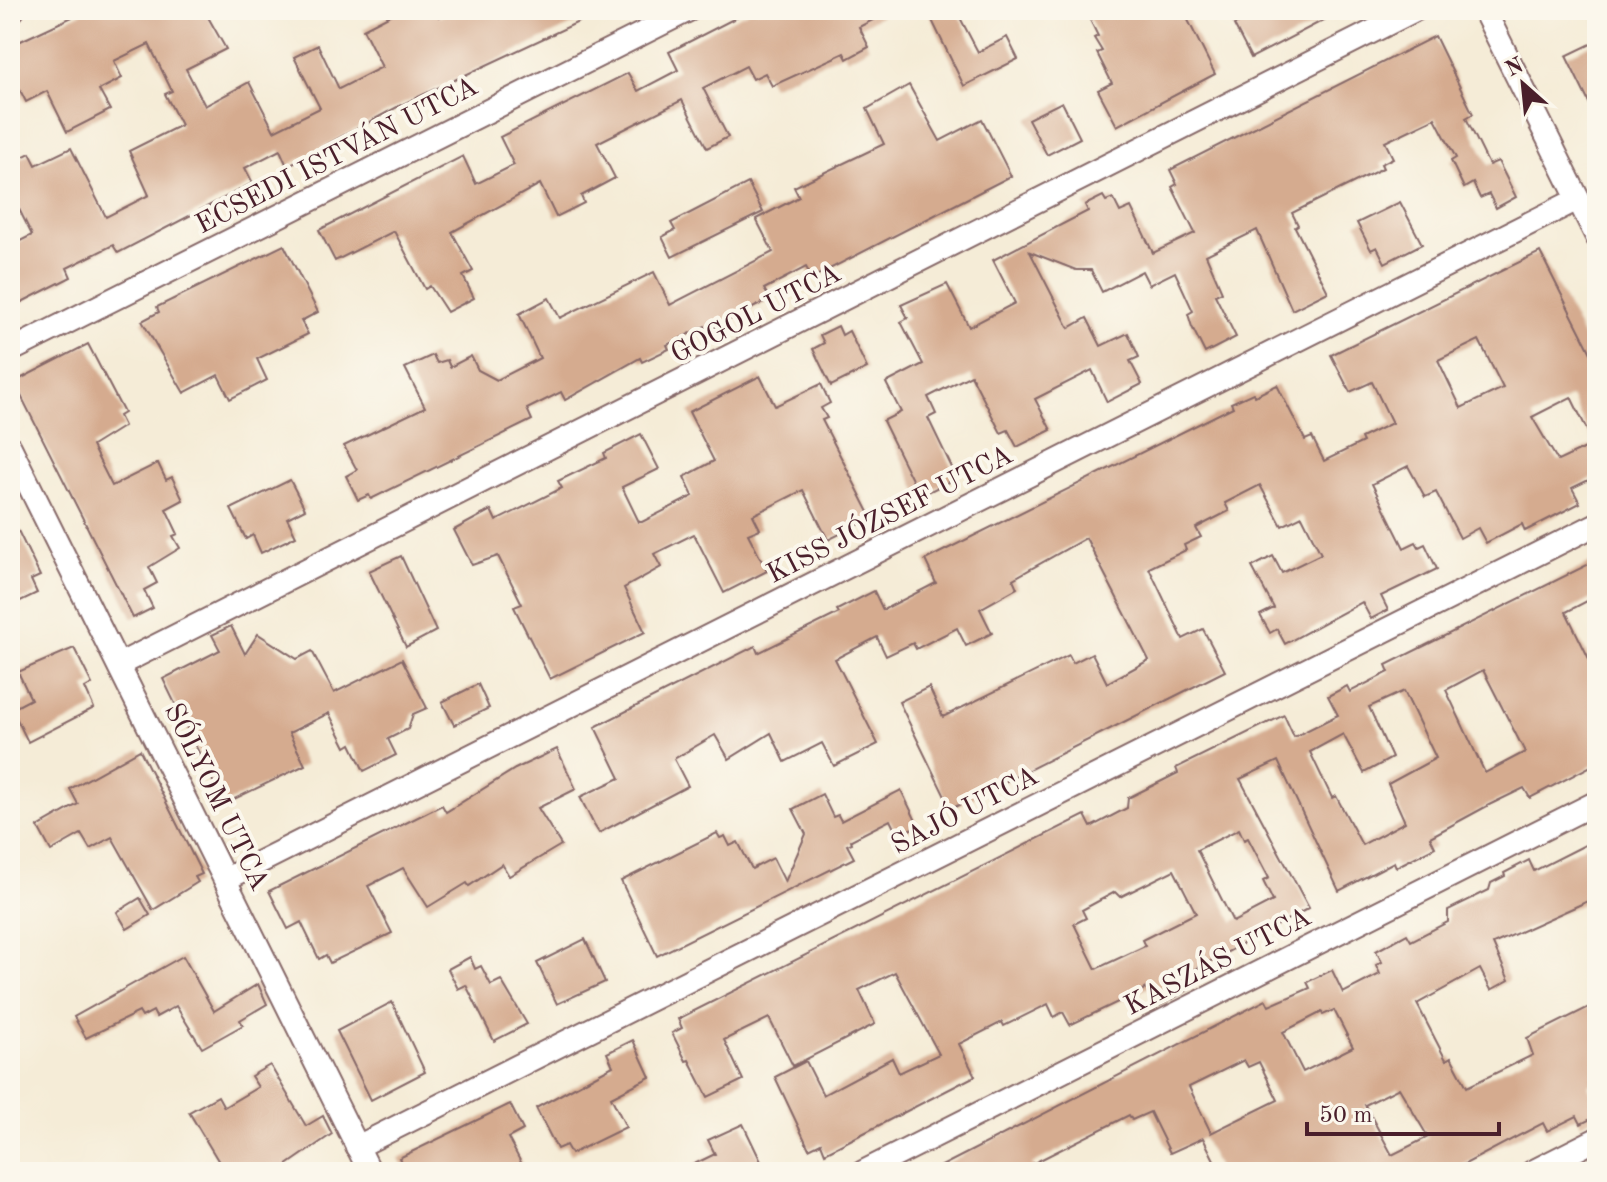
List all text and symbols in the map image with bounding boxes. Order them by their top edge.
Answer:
north arrow [1483,44,1563,124]
text: N [1502,54,1527,82]
street label: ECSEDI ISTVÁN UTCA [189,69,483,240]
street label: GOGOL UTCA [667,260,846,370]
street label: KISS JÓZSEF UTCA [761,437,1018,590]
street label: SÓLYOM UTCA [158,697,277,895]
street label: SAJÓ UTCA [885,758,1044,861]
street label: KASZÁS UTCA [1118,899,1316,1022]
scale bar [1307,1086,1499,1136]
text: 50 m [1319,1104,1373,1128]

